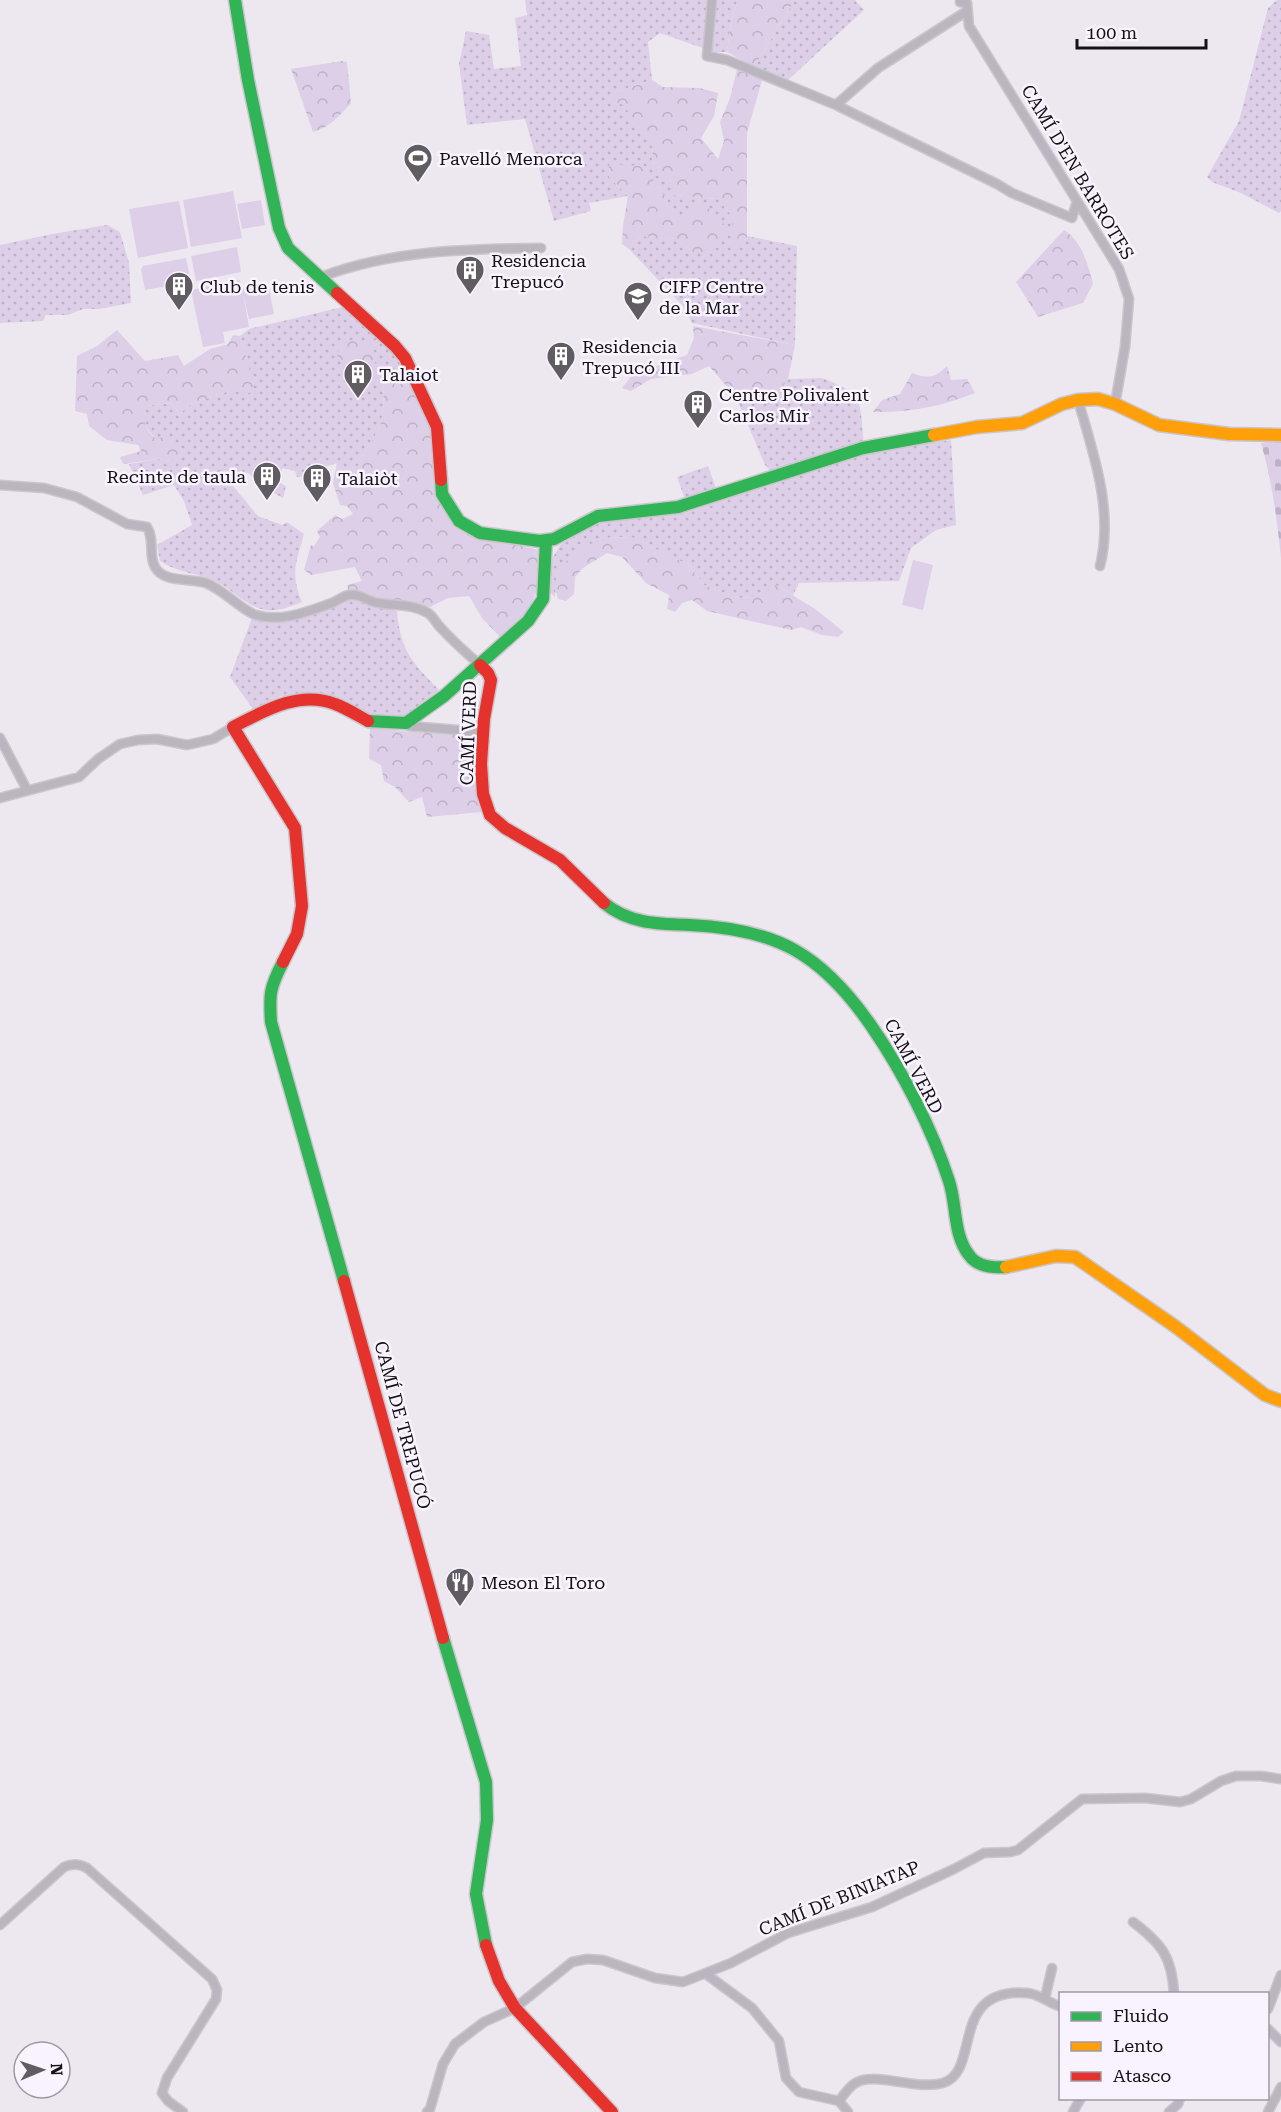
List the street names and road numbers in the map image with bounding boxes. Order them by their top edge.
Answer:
street label: CAMÍ D'EN BARROTES [1017,81,1139,263]
street label: CAMÍ VERD [456,680,480,786]
street label: CAMÍ VERD [880,1015,948,1117]
street label: CAMÍ DE TREPUCÓ [370,1339,436,1511]
street label: CAMÍ DE BINIATAP [756,1856,922,1940]

